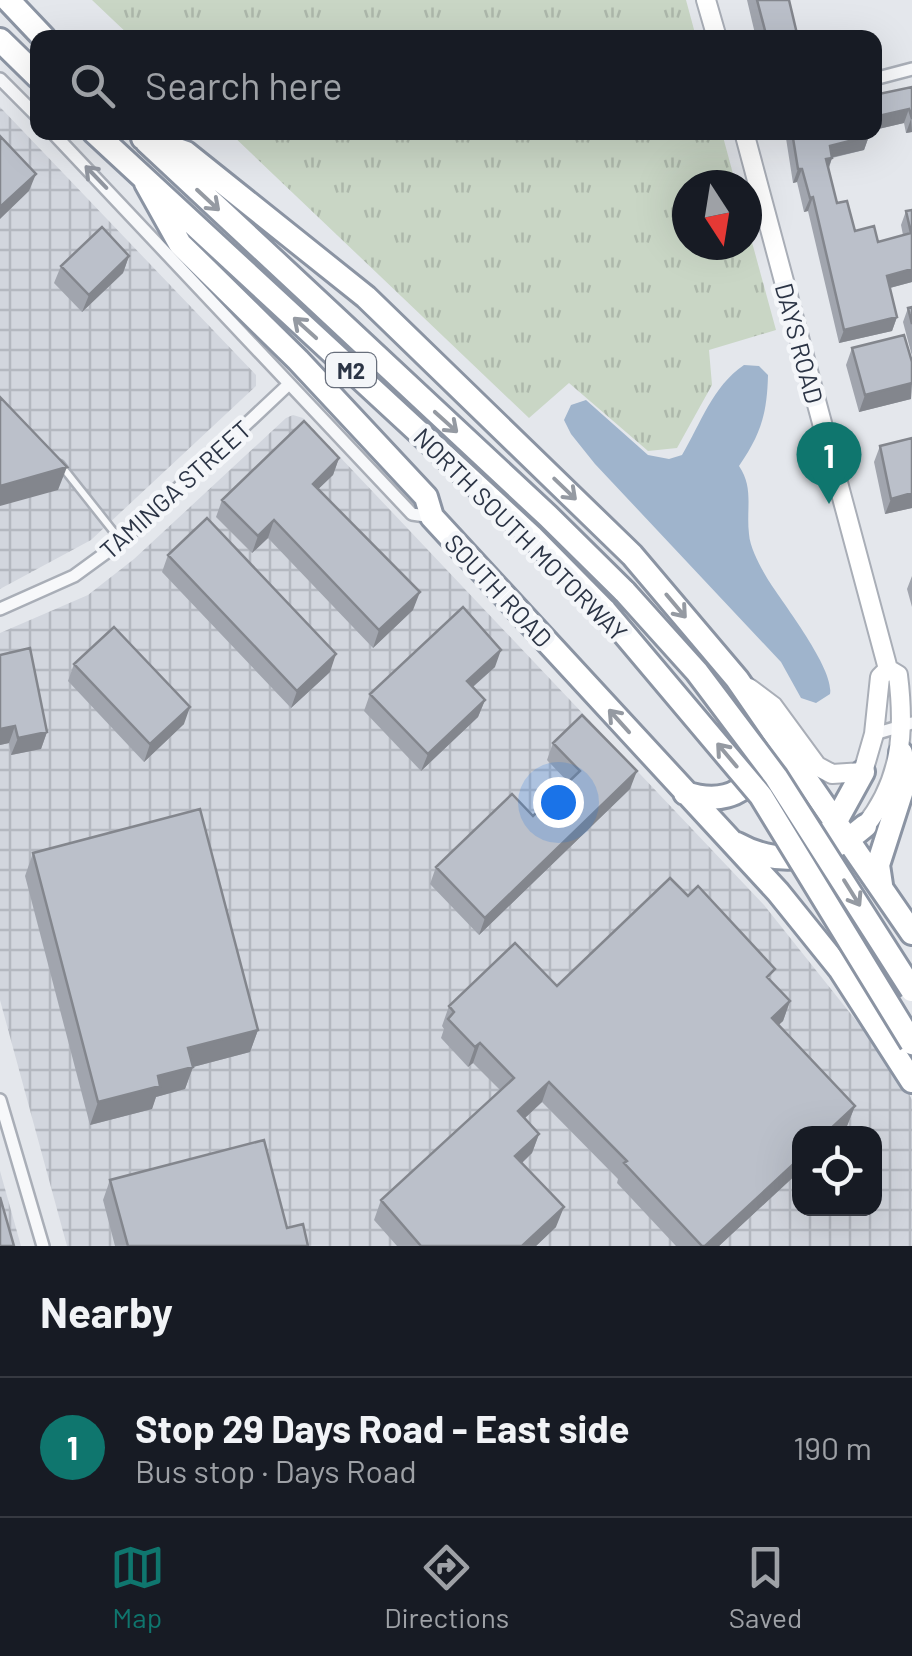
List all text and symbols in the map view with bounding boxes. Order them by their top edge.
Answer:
search box [30,30,882,140]
icon: search [65,58,120,113]
text: Search here [145,62,343,108]
one-way arrow [84,165,108,189]
north arrow [672,170,762,260]
one-way arrow [195,188,220,211]
street label: DAYS ROAD [770,280,830,406]
one-way arrow [293,316,318,339]
road number: M2 [326,353,376,387]
one-way arrow [433,410,458,433]
street label: TAMINGA STREET [93,413,257,565]
street label: NORTH SOUTH MOTORWAY [408,421,634,647]
pin: 1 [796,422,862,504]
one-way arrow [552,477,576,501]
street label: SOUTH ROAD [439,527,559,653]
one-way arrow [665,593,687,619]
one-way arrow [608,709,631,734]
one-way arrow [716,743,738,769]
your location [533,777,584,828]
one-way arrow [841,878,862,906]
map controls [792,1126,882,1216]
button: locate [792,1126,882,1216]
text: Nearby [40,1286,173,1336]
text: Stop 29 Days Road - East side [135,1405,629,1451]
text: 1 [67,1428,78,1466]
text: 190 m [793,1428,872,1466]
text: Bus stop · Days Road [135,1451,417,1489]
tab: Map [110,1540,165,1634]
tab: Directions [384,1540,509,1634]
tab: Saved [729,1540,802,1634]

